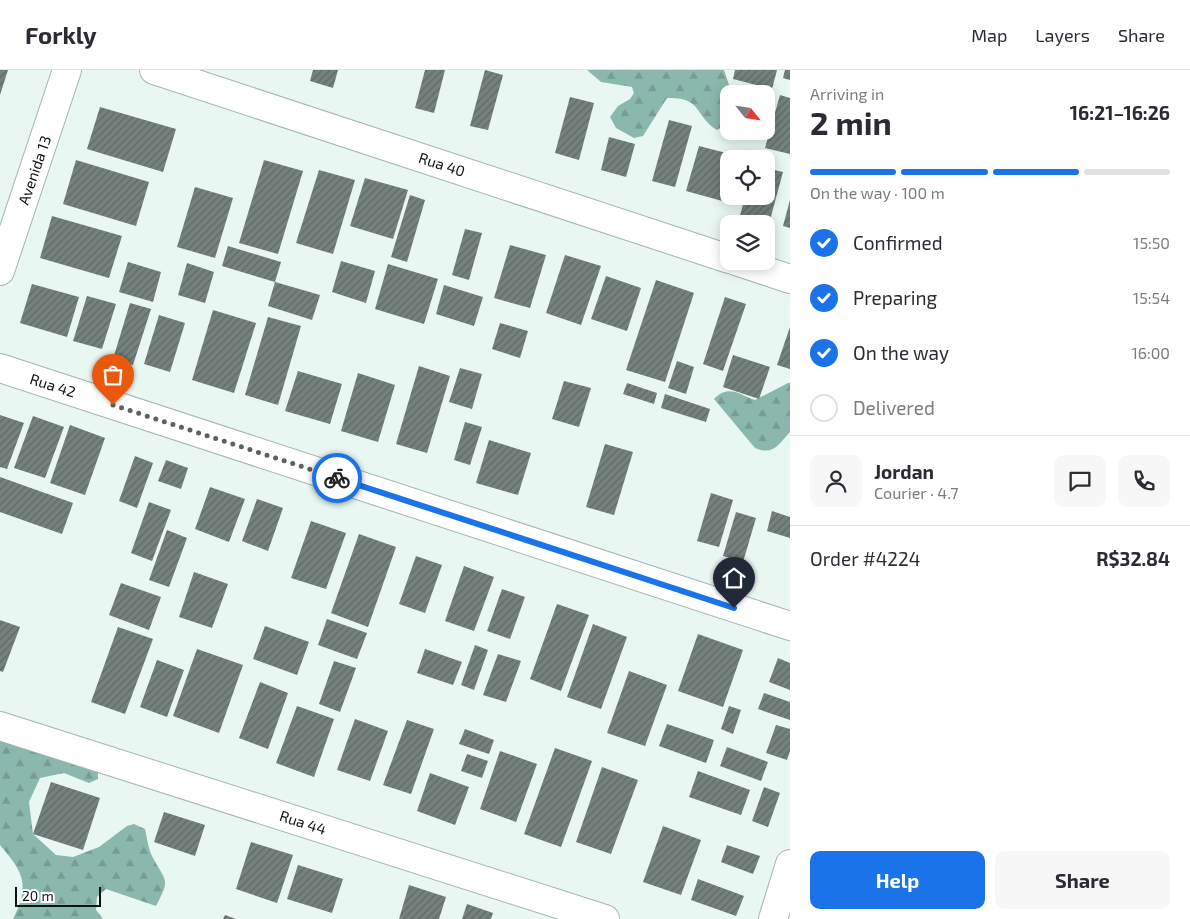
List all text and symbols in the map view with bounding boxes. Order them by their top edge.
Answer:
text: Forkly [25,20,97,49]
text: Map [971,24,1007,46]
text: Layers [1035,24,1090,46]
text: Share [1118,24,1165,46]
text: Arriving in [810,84,884,103]
north arrow [720,85,775,140]
map controls [720,85,775,270]
text: 16:21–16:26 [1070,101,1170,124]
text: 2 min [810,103,892,141]
street label: Avenida 13 [14,133,54,207]
street label: Rua 40 [417,148,467,180]
button: locate [720,150,775,205]
text: On the way · 100 m [810,183,945,202]
button: layers [720,215,775,270]
icon: check [810,229,838,257]
text: Confirmed [853,231,943,254]
text: 15:50 [1133,233,1170,252]
icon: check [810,284,838,312]
text: Preparing [853,286,937,309]
text: 15:54 [1133,288,1170,307]
icon: check [810,339,838,367]
text: On the way [853,341,949,364]
text: 16:00 [1131,343,1170,362]
pin [92,354,134,405]
icon: bag [99,361,127,389]
street label: Rua 42 [28,369,78,401]
text: Delivered [853,396,935,419]
courier [312,453,362,503]
button: person [810,455,862,507]
button: chat [1054,455,1106,507]
button: phone [1118,455,1170,507]
text: Jordan [874,460,934,483]
icon: bike [323,464,351,492]
text: Courier · 4.7 [874,483,958,502]
text: Order #4224 [810,547,920,570]
text: R$32.84 [1096,547,1170,570]
pin [713,557,755,608]
icon: home [720,564,748,592]
street label: Rua 44 [277,806,329,838]
button: Help [810,851,985,909]
button: Share [995,851,1170,909]
scale bar [15,884,101,907]
text: 20 m [22,887,54,904]

